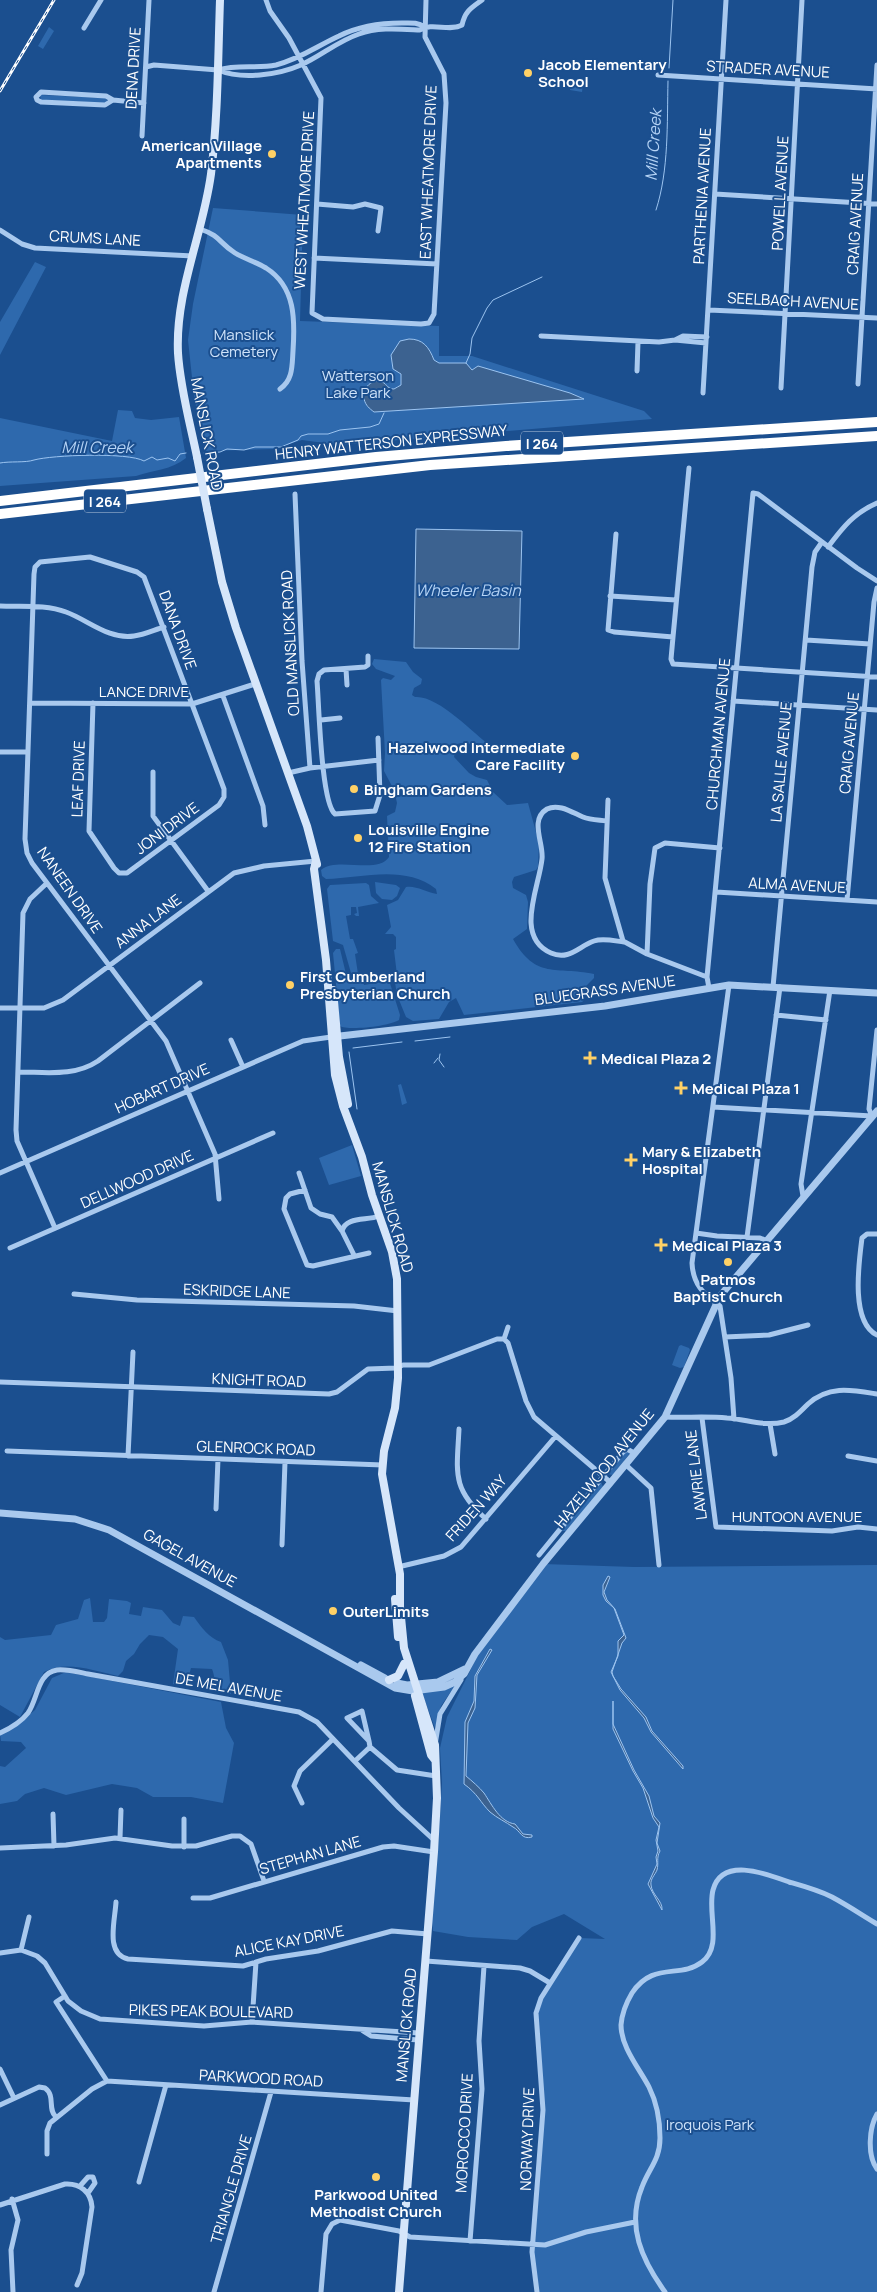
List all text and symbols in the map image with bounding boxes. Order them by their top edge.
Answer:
street label: DENA DRIVE [120,26,146,110]
place label: Jacob Elementary School [538,54,667,92]
street label: STRADER AVENUE [706,55,830,83]
marker: Jacob Elementary School [522,67,534,79]
street label: EAST WHEATMORE DRIVE [414,85,442,259]
water label: Mill Creek [640,106,667,181]
street label: WEST WHEATMORE DRIVE [289,110,319,290]
street label: PARTHENIA AVENUE [688,127,716,265]
place label: American Village Apartments [141,135,262,173]
street label: POWELL AVENUE [767,135,793,251]
marker: American Village Apartments [266,148,278,160]
street label: CRAIG AVENUE [842,172,868,276]
street label: CRUMS LANE [49,225,141,251]
street label: SEELBACH AVENUE [727,287,859,315]
park label: Manslick Cemetery [210,324,278,362]
park label: Watterson Lake Park [322,365,394,403]
street label: MANSLICK ROAD [186,376,228,492]
street label: HENRY WATTERSON EXPRESSWAY [274,419,509,465]
road number: I 264 [521,432,563,454]
water label: Mill Creek [61,436,135,458]
road number: I 264 [84,490,126,512]
street label: OLD MANSLICK ROAD [276,569,304,717]
water label: Wheeler Basin [415,579,521,601]
street label: DANA DRIVE [154,588,202,672]
street label: CHURCHMAN AVENUE [701,657,735,811]
street label: LANCE DRIVE [99,681,189,702]
street label: CRAIG AVENUE [834,691,864,795]
street label: LA SALLE AVENUE [765,701,797,823]
place label: Hazelwood Intermediate Care Facility [388,737,566,775]
street label: LEAF DRIVE [66,740,90,818]
marker: Hazelwood Intermediate Care Facility [569,750,581,762]
place label: Bingham Gardens [364,779,492,800]
marker: Bingham Gardens [348,783,360,795]
street label: JONI DRIVE [131,797,203,859]
place label: Louisville Engine 12 Fire Station [368,819,490,857]
marker: Louisville Engine 12 Fire Station [352,832,364,844]
street label: NANEEN DRIVE [32,843,108,937]
street label: ALMA AVENUE [748,872,846,898]
street label: ANNA LANE [110,889,186,953]
place label: First Cumberland Presbyterian Church [300,966,450,1004]
street label: BLUEGRASS AVENUE [533,970,677,1010]
marker: First Cumberland Presbyterian Church [284,979,296,991]
place label: Medical Plaza 2 [601,1048,711,1069]
marker: Medical Plaza 2 [583,1051,597,1065]
street label: HOBART DRIVE [111,1058,213,1118]
place label: Medical Plaza 1 [692,1078,800,1099]
marker: Medical Plaza 1 [674,1081,688,1095]
place label: Mary & Elizabeth Hospital [642,1141,761,1179]
street label: DELLWOOD DRIVE [77,1145,197,1213]
marker: Mary & Elizabeth Hospital [624,1153,638,1167]
street label: MANSLICK ROAD [367,1159,419,1275]
place label: Medical Plaza 3 [672,1235,782,1256]
marker: Medical Plaza 3 [654,1238,668,1252]
marker: Patmos Baptist Church [722,1256,734,1268]
place label: Patmos Baptist Church [673,1269,783,1307]
street label: ESKRIDGE LANE [183,1279,291,1303]
street label: KNIGHT ROAD [211,1368,307,1392]
street label: HAZELWOOD AVENUE [549,1404,659,1532]
street label: LAWRIE LANE [680,1429,712,1521]
street label: GLENROCK ROAD [196,1435,316,1461]
street label: FRIDEN WAY [441,1470,512,1546]
street label: HUNTOON AVENUE [732,1506,862,1527]
street label: GAGEL AVENUE [139,1524,241,1592]
place label: OuterLimits [343,1601,429,1622]
marker: OuterLimits [327,1605,339,1617]
street label: DE MEL AVENUE [174,1667,284,1707]
street label: STEPHAN LANE [257,1830,363,1880]
street label: ALICE KAY DRIVE [232,1920,346,1962]
street label: MANSLICK ROAD [391,1967,421,2083]
street label: PIKES PEAK BOULEVARD [129,1999,293,2023]
street label: PARKWOOD ROAD [198,2064,324,2092]
street label: MOROCCO DRIVE [450,2073,478,2193]
street label: NORWAY DRIVE [515,2087,539,2191]
park label: Iroquois Park [666,2114,755,2135]
street label: TRIANGLE DRIVE [205,2132,257,2246]
marker: Parkwood United Methodist Church [370,2171,382,2183]
place label: Parkwood United Methodist Church [310,2184,442,2222]

